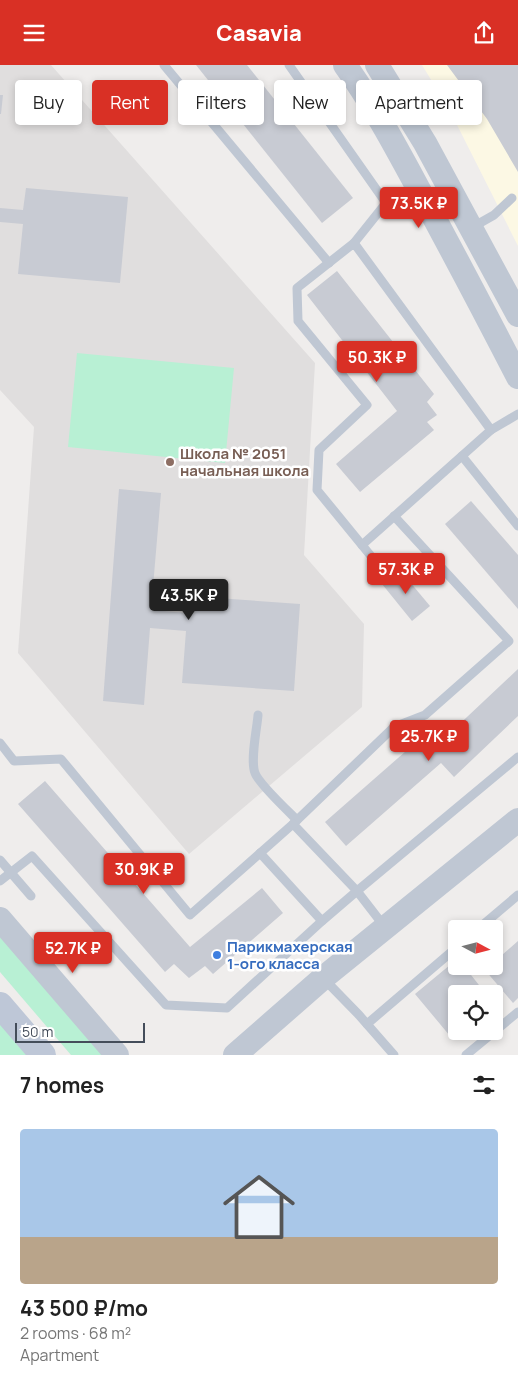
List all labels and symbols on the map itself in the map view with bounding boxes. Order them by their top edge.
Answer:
pin: 73.5K ₽ [373,186,465,229]
pin: 50.3K ₽ [331,341,423,383]
place label: Школа № 2051 начальная школа [180,443,309,481]
marker: Школа № 2051 начальная школа [164,456,176,468]
pin: 57.3K ₽ [360,553,452,595]
pin: 43.5K ₽ [143,579,235,621]
pin: 25.7K ₽ [383,719,475,762]
pin: 30.9K ₽ [98,853,190,895]
north arrow [448,920,502,975]
pin: 52.7K ₽ [27,931,119,974]
place label: Парикмахерская 1-ого класса [227,936,353,974]
marker: Парикмахерская 1-ого класса [211,949,223,961]
scale bar [15,1020,145,1043]

